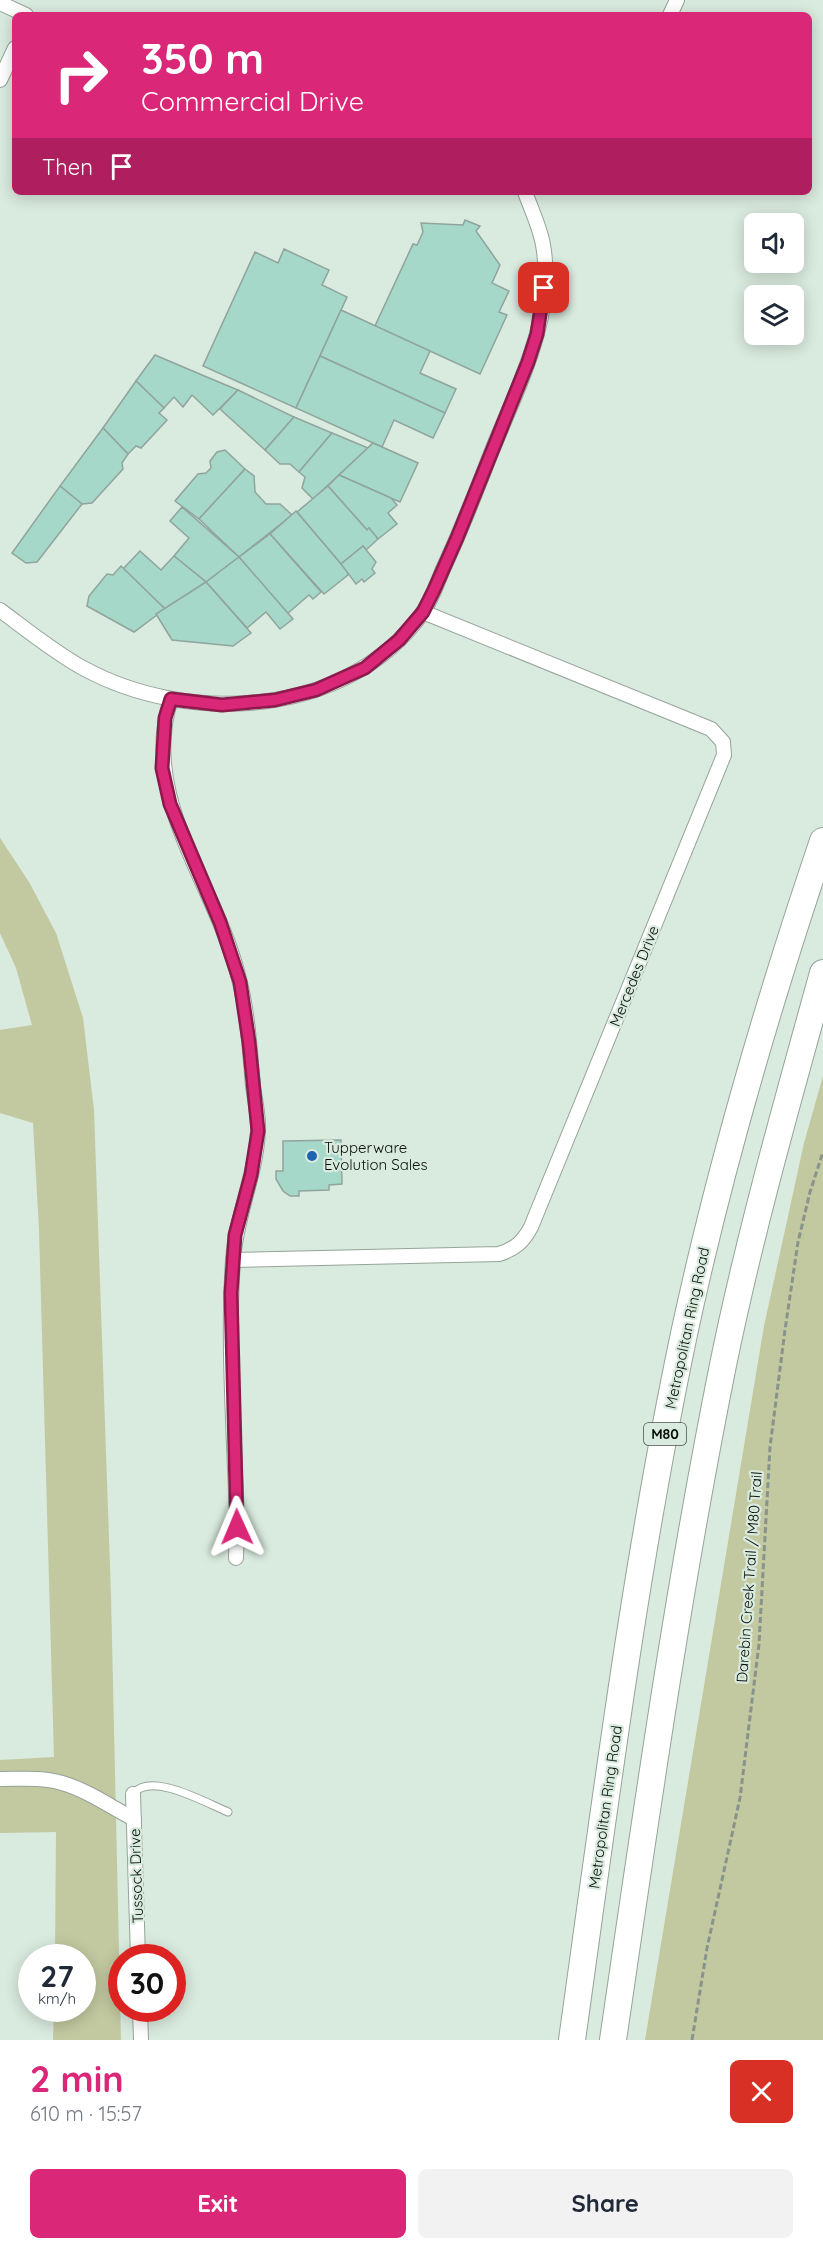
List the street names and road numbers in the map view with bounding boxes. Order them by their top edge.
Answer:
street label: Mercedes Drive [605,923,663,1029]
street label: Metropolitan Ring Road [661,1245,713,1411]
road number: M80 [644,1423,686,1445]
street label: Darebin Creek Trail / M80 Trail [732,1471,766,1683]
street label: Metropolitan Ring Road [584,1724,626,1890]
street label: Tussock Drive [125,1828,147,1924]

